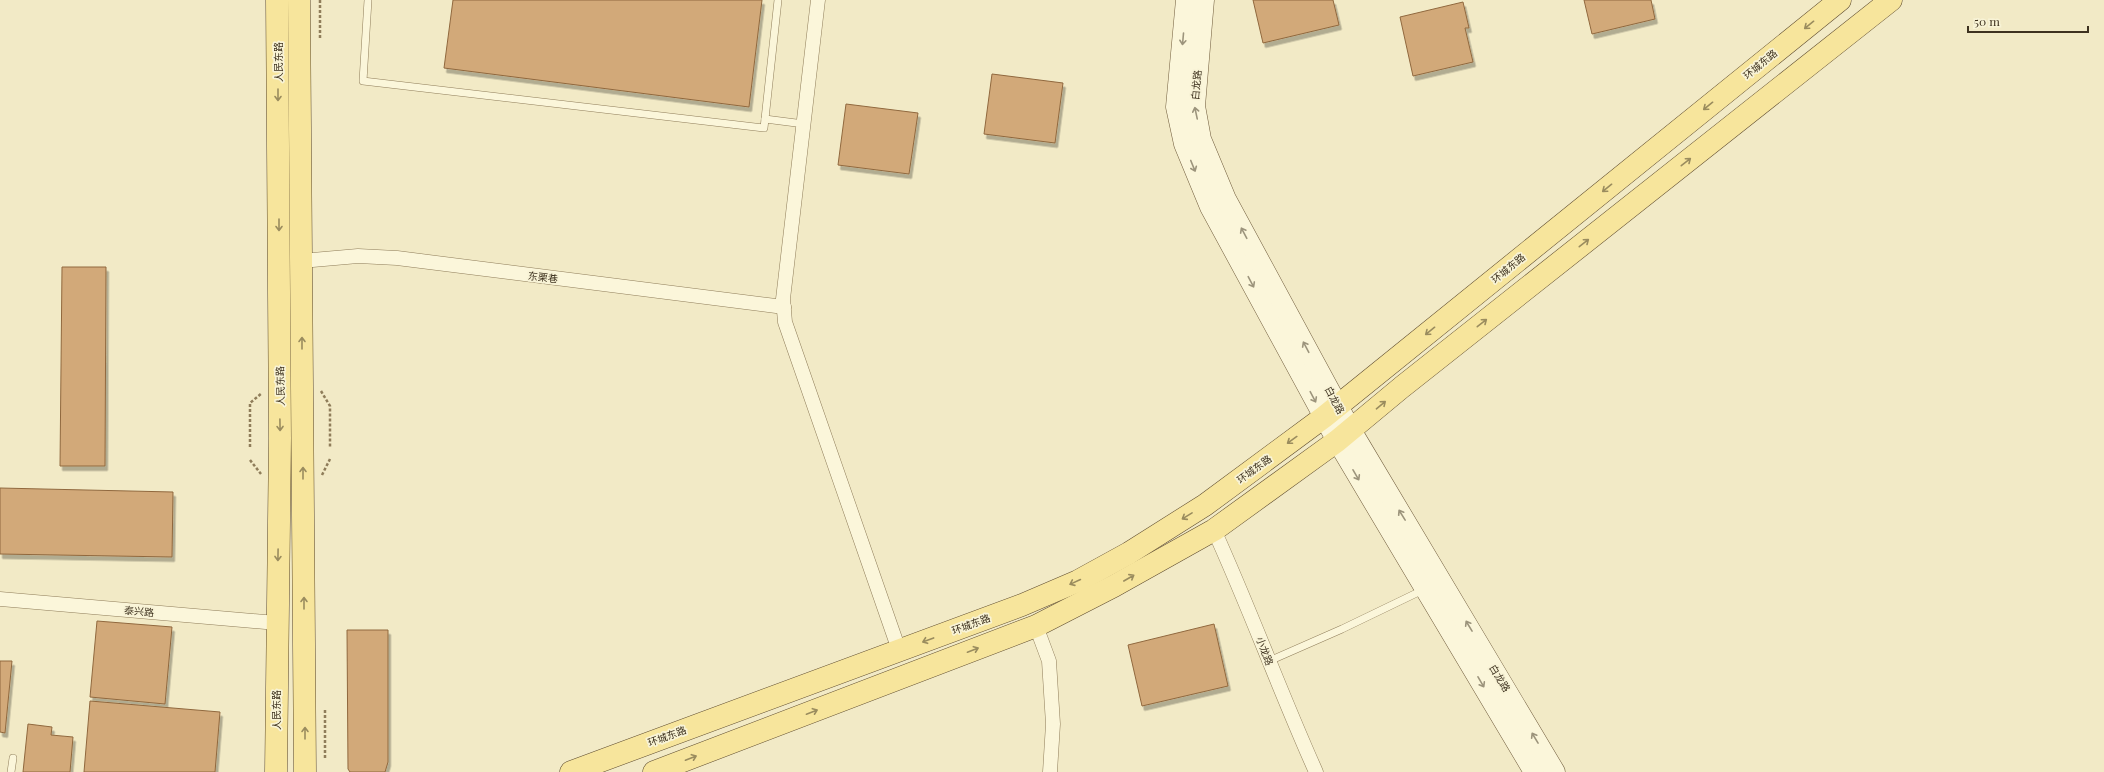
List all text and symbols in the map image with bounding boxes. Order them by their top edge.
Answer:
scale bar [1968,8,2088,34]
text: 50 m [1974,13,2000,29]
one-way arrow [1804,20,1815,29]
one-way arrow [1179,32,1186,45]
street label: 人民东路 [271,42,285,82]
street label: 环城东路 [1740,46,1780,82]
street label: 白龙路 [1188,69,1204,101]
one-way arrow [274,88,282,101]
one-way arrow [1703,102,1714,111]
one-way arrow [1192,107,1200,120]
one-way arrow [1681,158,1692,167]
one-way arrow [1190,160,1197,172]
one-way arrow [1602,184,1613,192]
one-way arrow [275,218,283,231]
one-way arrow [1240,227,1248,239]
one-way arrow [1579,238,1590,247]
street label: 环城东路 [1488,250,1528,286]
street label: 东栗巷 [527,268,559,286]
one-way arrow [1247,276,1255,288]
one-way arrow [1477,319,1488,328]
one-way arrow [1424,327,1435,336]
one-way arrow [298,337,306,350]
one-way arrow [1302,341,1310,353]
street label: 人民东路 [273,366,287,406]
street label: 白龙路 [1322,383,1348,417]
one-way arrow [1309,390,1317,402]
one-way arrow [1376,400,1386,409]
one-way arrow [276,418,284,431]
one-way arrow [1287,436,1298,445]
street label: 环城东路 [1234,452,1274,486]
one-way arrow [299,467,307,480]
one-way arrow [1353,469,1361,481]
one-way arrow [1398,510,1406,521]
one-way arrow [1181,513,1193,521]
one-way arrow [275,548,282,561]
one-way arrow [1123,574,1135,582]
one-way arrow [1069,579,1081,586]
one-way arrow [300,597,308,610]
street label: 泰兴路 [123,603,155,619]
street label: 环城东路 [950,611,992,637]
one-way arrow [1465,620,1473,632]
street label: 小龙路 [1253,634,1277,668]
one-way arrow [922,636,934,644]
one-way arrow [966,645,978,653]
street label: 白龙路 [1486,662,1514,694]
one-way arrow [1478,676,1486,688]
street label: 人民东路 [269,690,283,730]
one-way arrow [806,707,818,715]
street label: 环城东路 [646,723,688,749]
one-way arrow [301,727,309,740]
one-way arrow [1531,732,1539,744]
one-way arrow [684,754,696,762]

